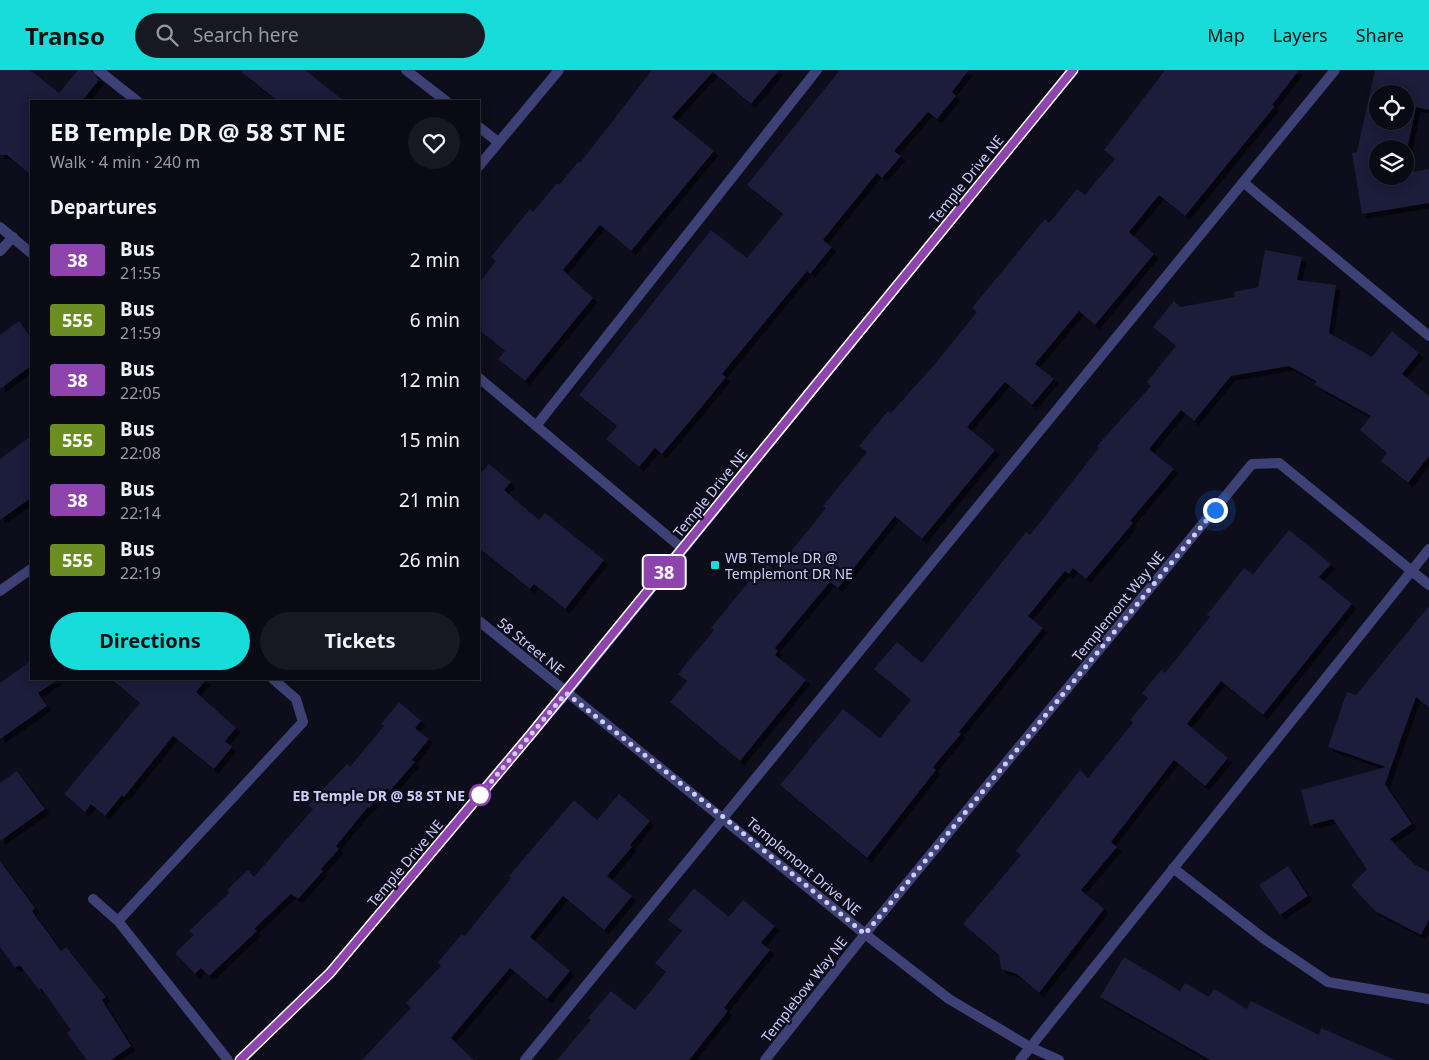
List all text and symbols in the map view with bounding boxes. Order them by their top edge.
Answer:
search box [135,13,485,58]
text: Transo [25,19,105,52]
icon: search [153,21,181,49]
text: Search here [193,22,299,48]
text: Map [1207,23,1245,47]
text: Layers [1273,23,1328,47]
text: Share [1356,23,1404,47]
map controls [1369,85,1414,185]
button: locate [1369,85,1414,130]
text: EB Temple DR @ 58 ST NE [50,115,346,148]
button: heart [408,117,460,169]
street label: Temple Drive NE [925,131,1007,227]
button: layers [1369,140,1414,185]
text: Walk · 4 min · 240 m [50,151,200,173]
text: Departures [50,194,157,220]
text: Bus [120,236,155,262]
text: 2 min [410,247,460,273]
text: 38 [67,248,88,272]
text: 21:55 [120,262,161,284]
text: Bus [120,296,155,322]
text: 6 min [410,307,460,333]
text: 555 [62,308,93,332]
text: 21:59 [120,322,161,344]
text: Bus [120,356,155,382]
text: 12 min [399,367,460,393]
text: 38 [67,368,88,392]
text: 22:05 [120,382,161,404]
text: Bus [120,416,155,442]
text: 15 min [399,427,460,453]
text: 555 [62,428,93,452]
text: 22:08 [120,442,161,464]
street label: Temple Drive NE [669,445,751,541]
text: Bus [120,476,155,502]
text: 21 min [399,487,460,513]
text: 38 [67,488,88,512]
your location [1203,498,1228,523]
text: 22:14 [120,502,161,524]
text: Bus [120,536,155,562]
text: 26 min [399,547,460,573]
street label: Templemont Way NE [1068,547,1168,665]
text: 555 [62,548,93,572]
place label: WB Temple DR @ Templemont DR NE [725,548,853,583]
line badge: 38 [642,556,686,588]
marker: WB Temple DR @ Templemont DR NE [709,559,721,571]
text: 38 [654,560,674,584]
text: 22:19 [120,562,161,584]
button: Directions [50,612,250,670]
button: Tickets [260,612,460,670]
street label: 58 Street NE [494,613,568,679]
marker: EB Temple DR @ 58 ST NE [469,784,491,806]
place label: EB Temple DR @ 58 ST NE [292,786,465,805]
street label: Templemont Drive NE [743,813,865,919]
street label: Temple Drive NE [363,815,447,911]
street label: Templebow Way NE [757,932,851,1046]

